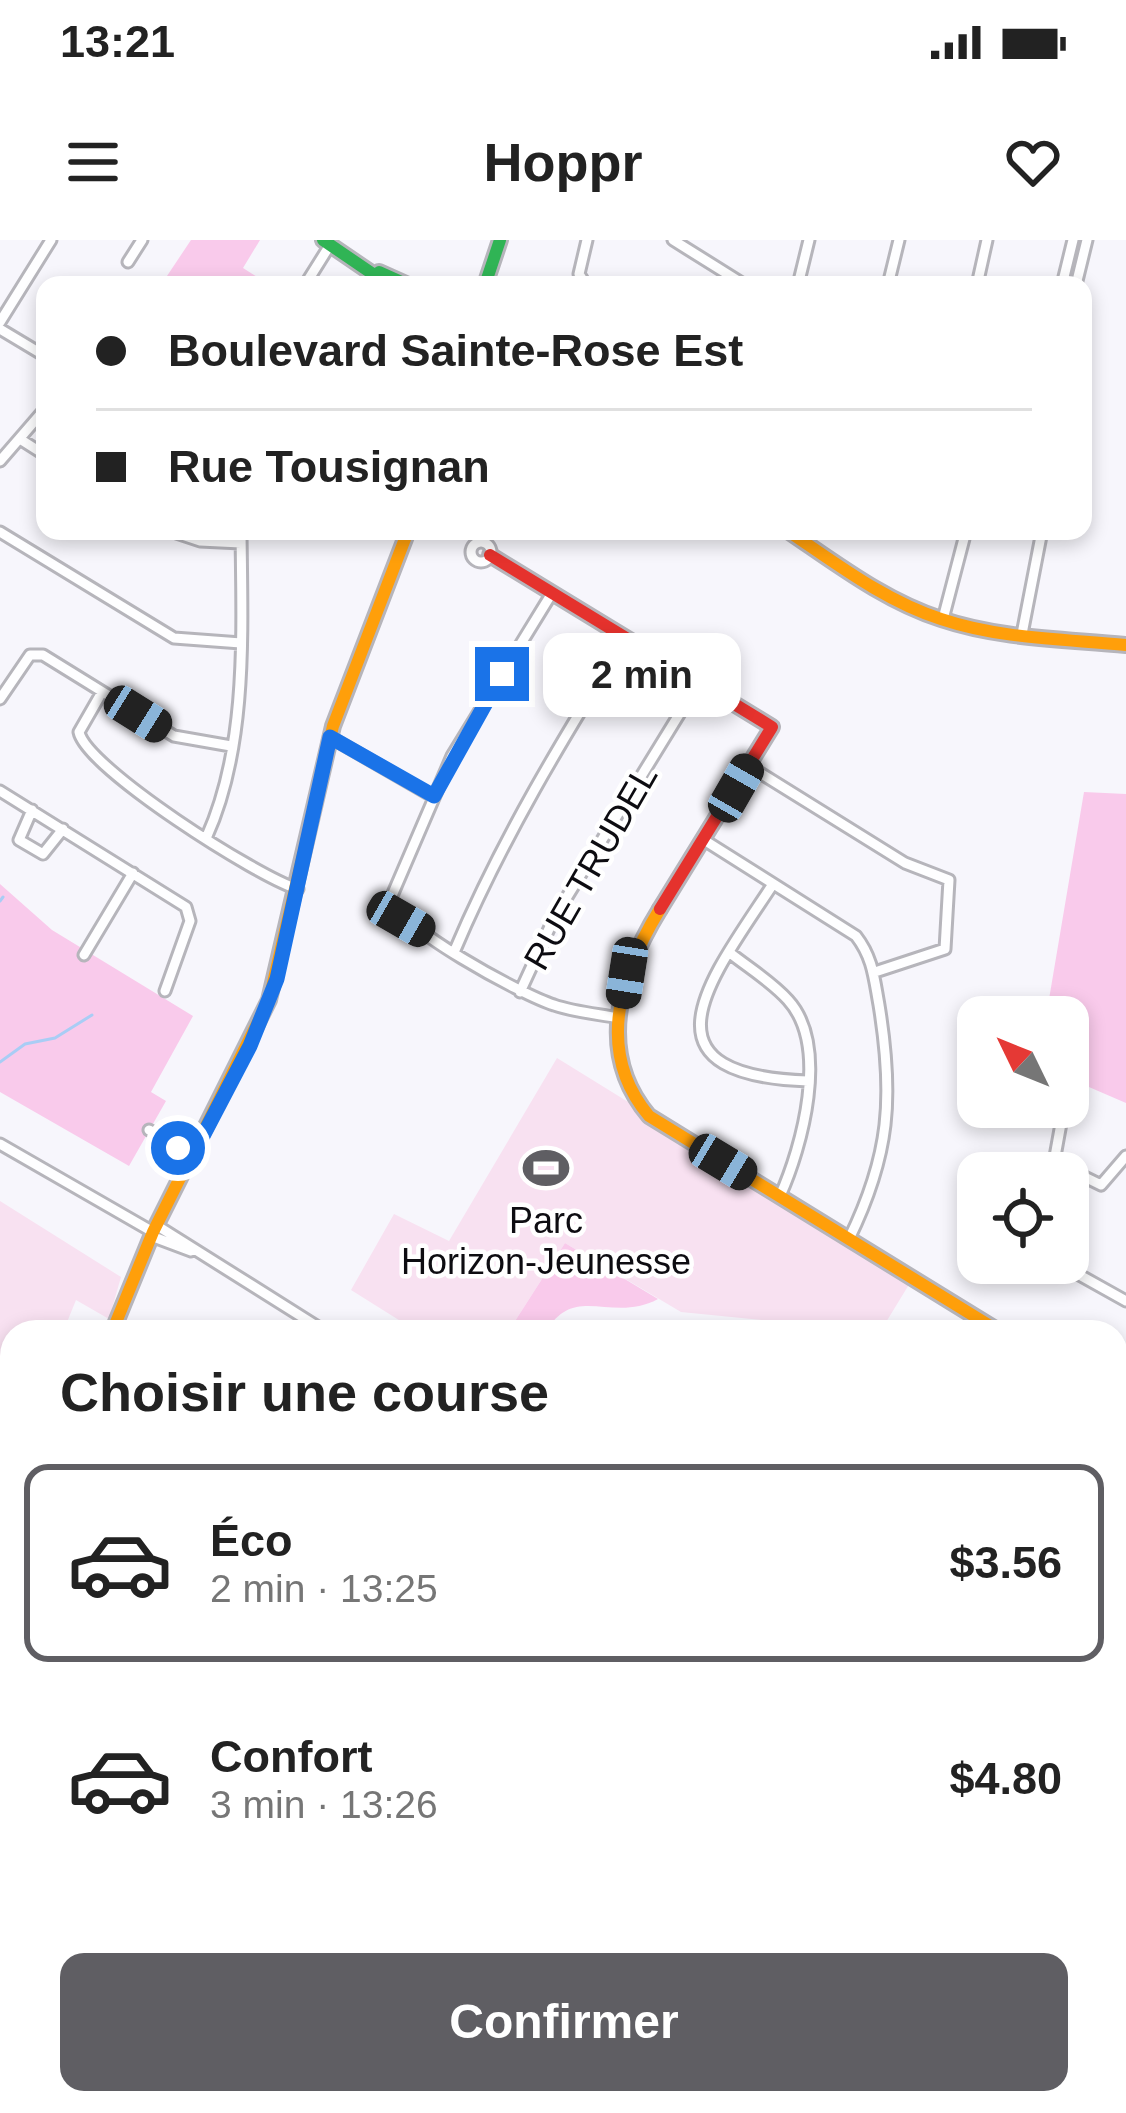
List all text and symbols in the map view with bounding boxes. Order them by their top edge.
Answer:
text: 13:21 [60,16,175,67]
icon: menu [60,129,126,195]
icon: heart [1000,129,1066,195]
text: Hoppr [484,132,642,192]
text: Boulevard Sainte-Rose Est [168,325,743,376]
text: Rue Tousignan [168,441,490,492]
callout: 2 min [544,632,742,716]
route end [475,647,529,701]
text: 2 min [591,653,693,696]
car [98,680,178,748]
car [702,748,770,828]
street label: RUE TRUDEL [515,758,666,977]
car [361,885,441,953]
car [604,935,650,1011]
north arrow [957,996,1089,1128]
map controls [957,996,1089,1284]
route start [151,1121,205,1175]
car [683,1128,763,1196]
sports icon: Parc Horizon-Jeunesse [521,1143,571,1193]
button: locate [957,1152,1089,1284]
place label: Parc Horizon-Jeunesse [401,1200,691,1282]
text: Choisir une course [60,1362,549,1422]
icon: car [66,1509,174,1617]
text: Éco [210,1515,293,1566]
text: $3.56 [949,1537,1062,1588]
text: 2 min · 13:25 [210,1567,438,1610]
icon: car [66,1725,174,1833]
text: Confort [210,1731,372,1782]
text: $4.80 [949,1753,1062,1804]
text: 3 min · 13:26 [210,1783,438,1826]
button: Confirmer [60,1953,1068,2091]

